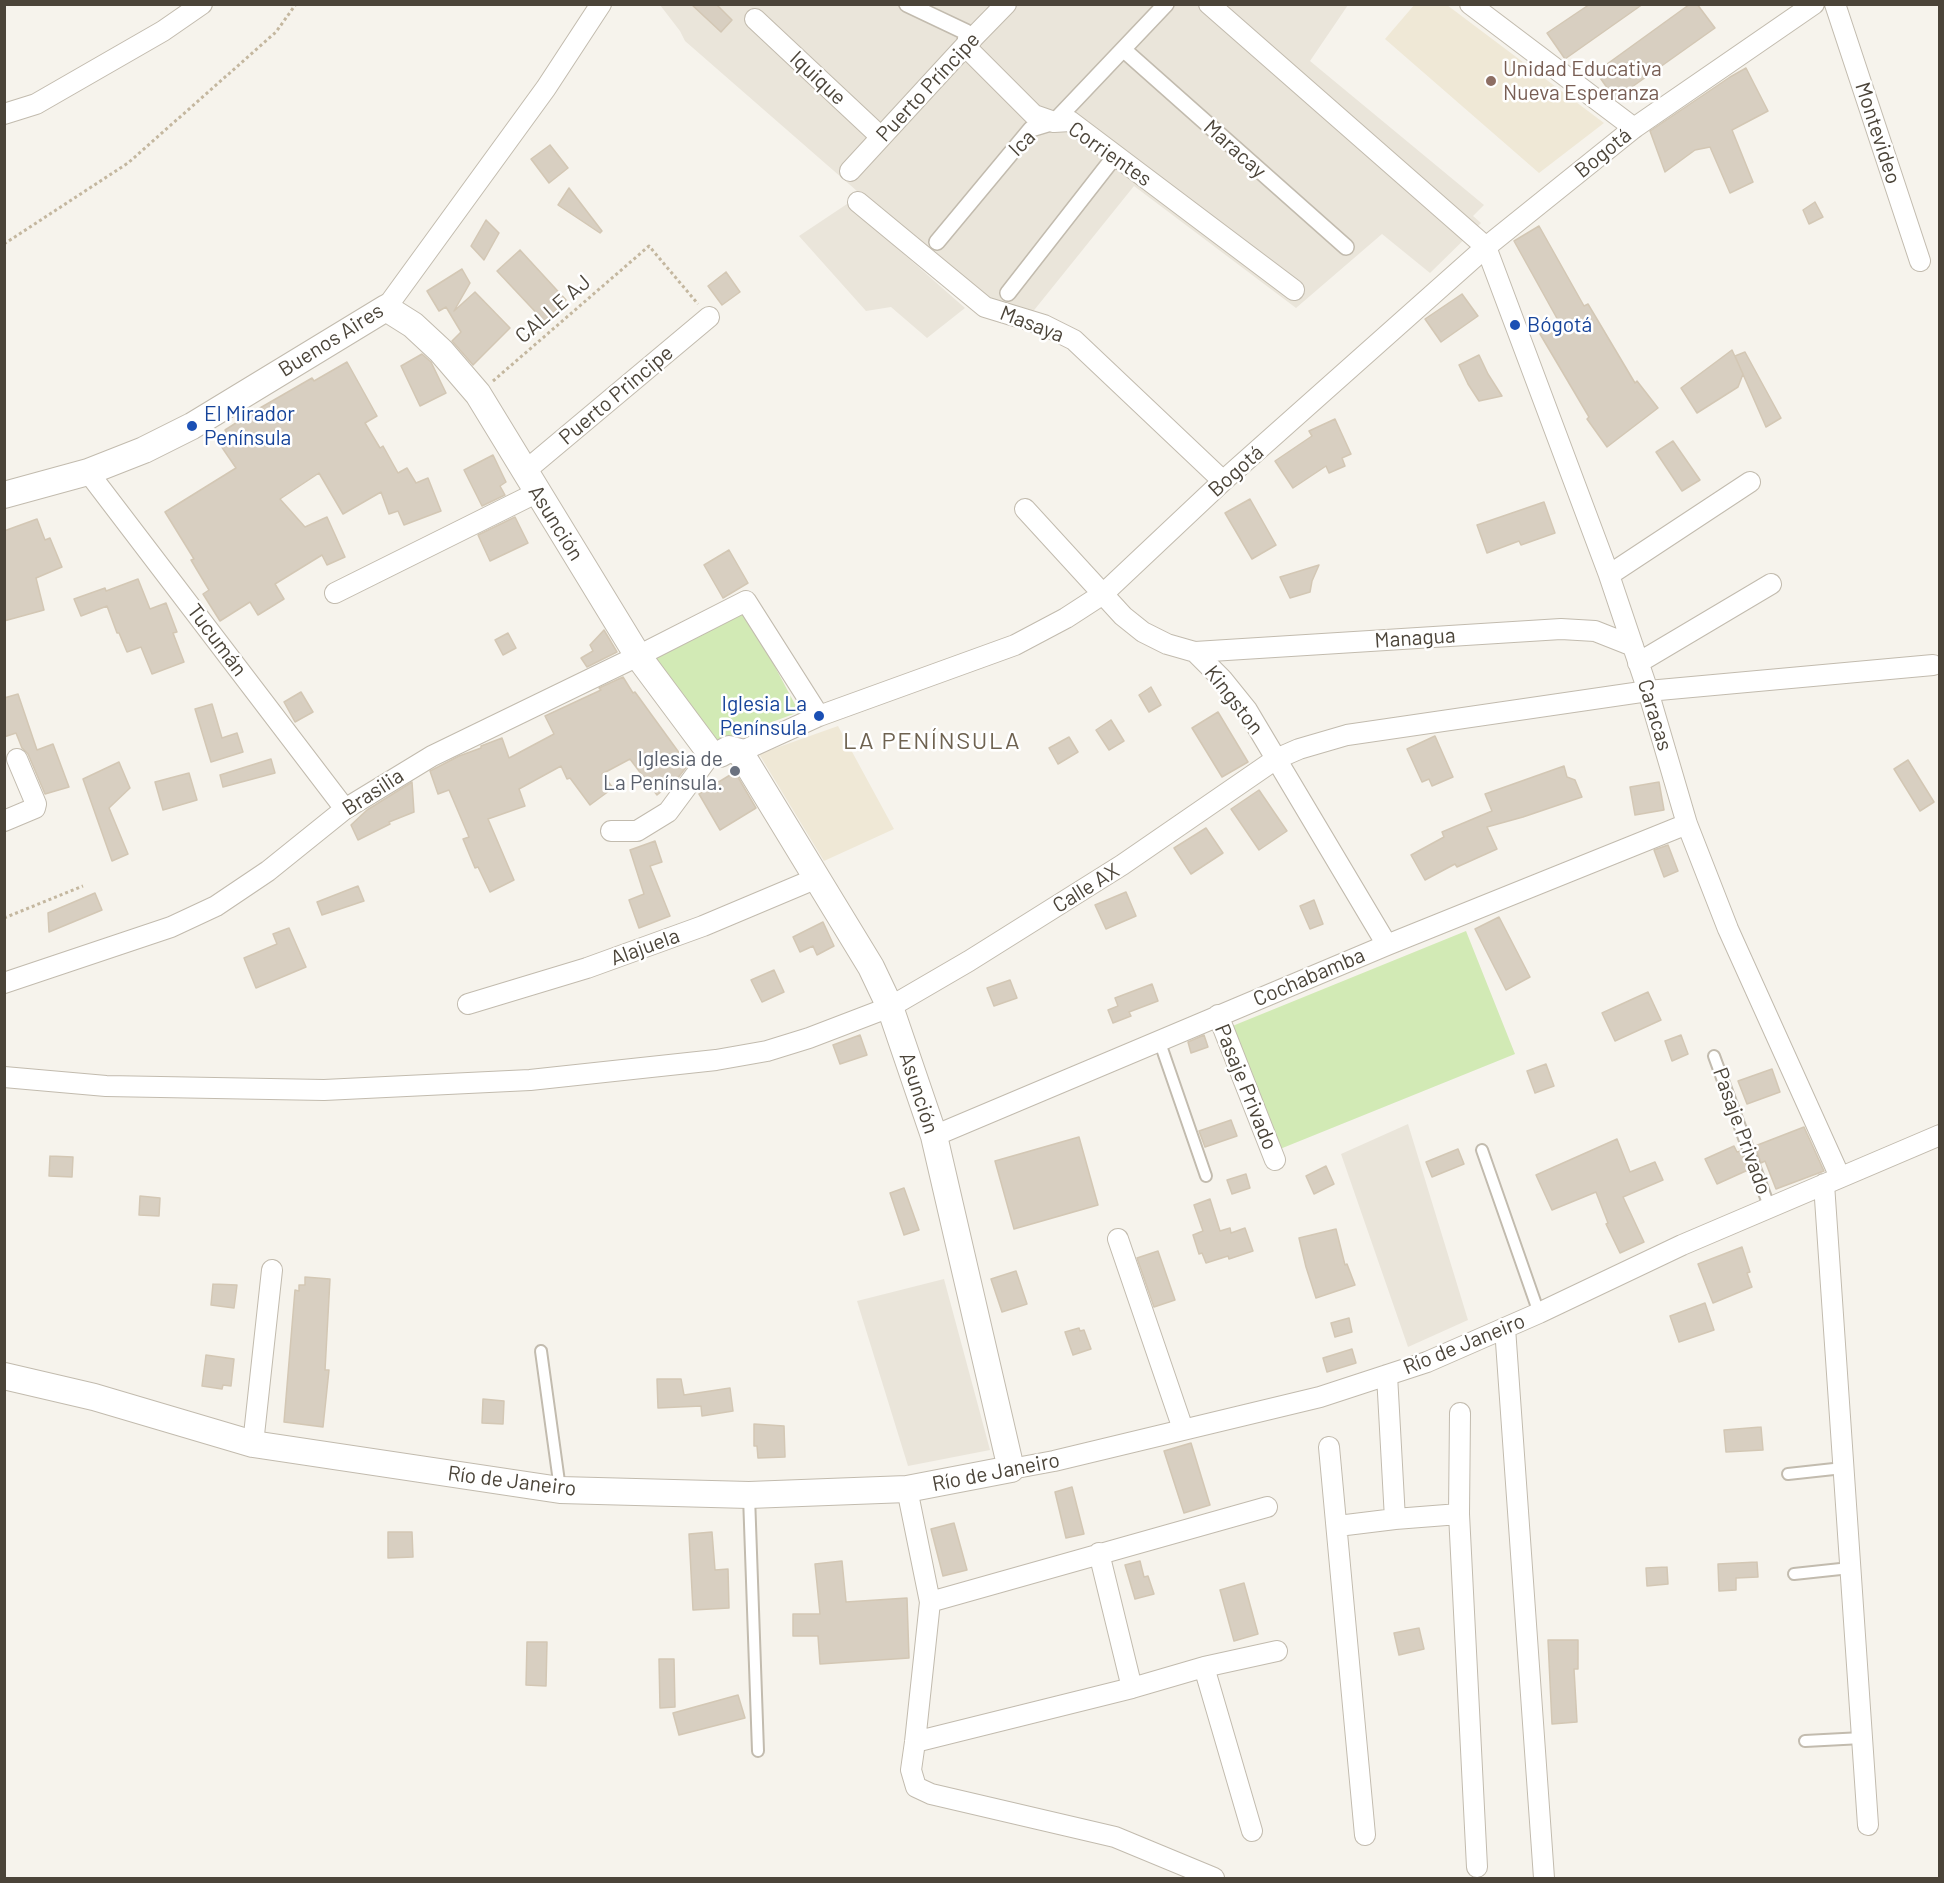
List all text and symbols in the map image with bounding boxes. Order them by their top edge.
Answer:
street label: Puerto Príncipe [871,27,985,147]
street label: Iquique [785,46,851,110]
place label: Unidad Educativa Nueva Esperanza [1503,56,1662,106]
marker: Unidad Educativa Nueva Esperanza [1484,74,1498,88]
street label: Montevideo [1850,79,1906,187]
street label: Maracay [1199,114,1271,184]
street label: Corrientes [1064,116,1156,192]
street label: Bogotá [1570,123,1636,183]
street label: Ica [1004,125,1040,161]
street label: CALLE AJ [510,269,596,349]
street label: Buenos Aires [274,298,388,382]
street label: Masaya [996,300,1068,348]
place label: Bógotá [1527,312,1592,338]
marker: Bógotá [1508,318,1522,332]
street label: Puerto Principe [554,340,678,450]
place label: El Mirador Península [204,401,295,451]
marker: El Mirador Península [185,419,199,433]
street label: Bogotá [1203,440,1269,502]
street label: Asunción [523,481,589,565]
street label: Tucumán [182,599,252,681]
street label: Managua [1374,623,1456,653]
street label: Kingston [1199,660,1269,740]
street label: Caracas [1632,676,1678,754]
place label: Iglesia La Península [720,691,807,741]
marker: Iglesia La Península [812,709,826,723]
district label: LA PENÍNSULA [843,727,1021,755]
place label: Iglesia de La Península. [603,746,723,796]
street label: Brasilia [338,763,408,821]
marker: Iglesia de La Península. [728,764,742,778]
street label: Calle AX [1048,858,1124,918]
street label: Alajuela [607,923,683,971]
street label: Cochabamba [1249,942,1369,1012]
street label: Pasaje Privado [1209,1020,1283,1154]
street label: Asunción [894,1049,944,1137]
street label: Pasaje Privado [1707,1064,1777,1198]
street label: Río de Janeiro [1399,1308,1529,1380]
street label: Río de Janeiro [930,1447,1062,1497]
street label: Río de Janeiro [446,1461,578,1501]

